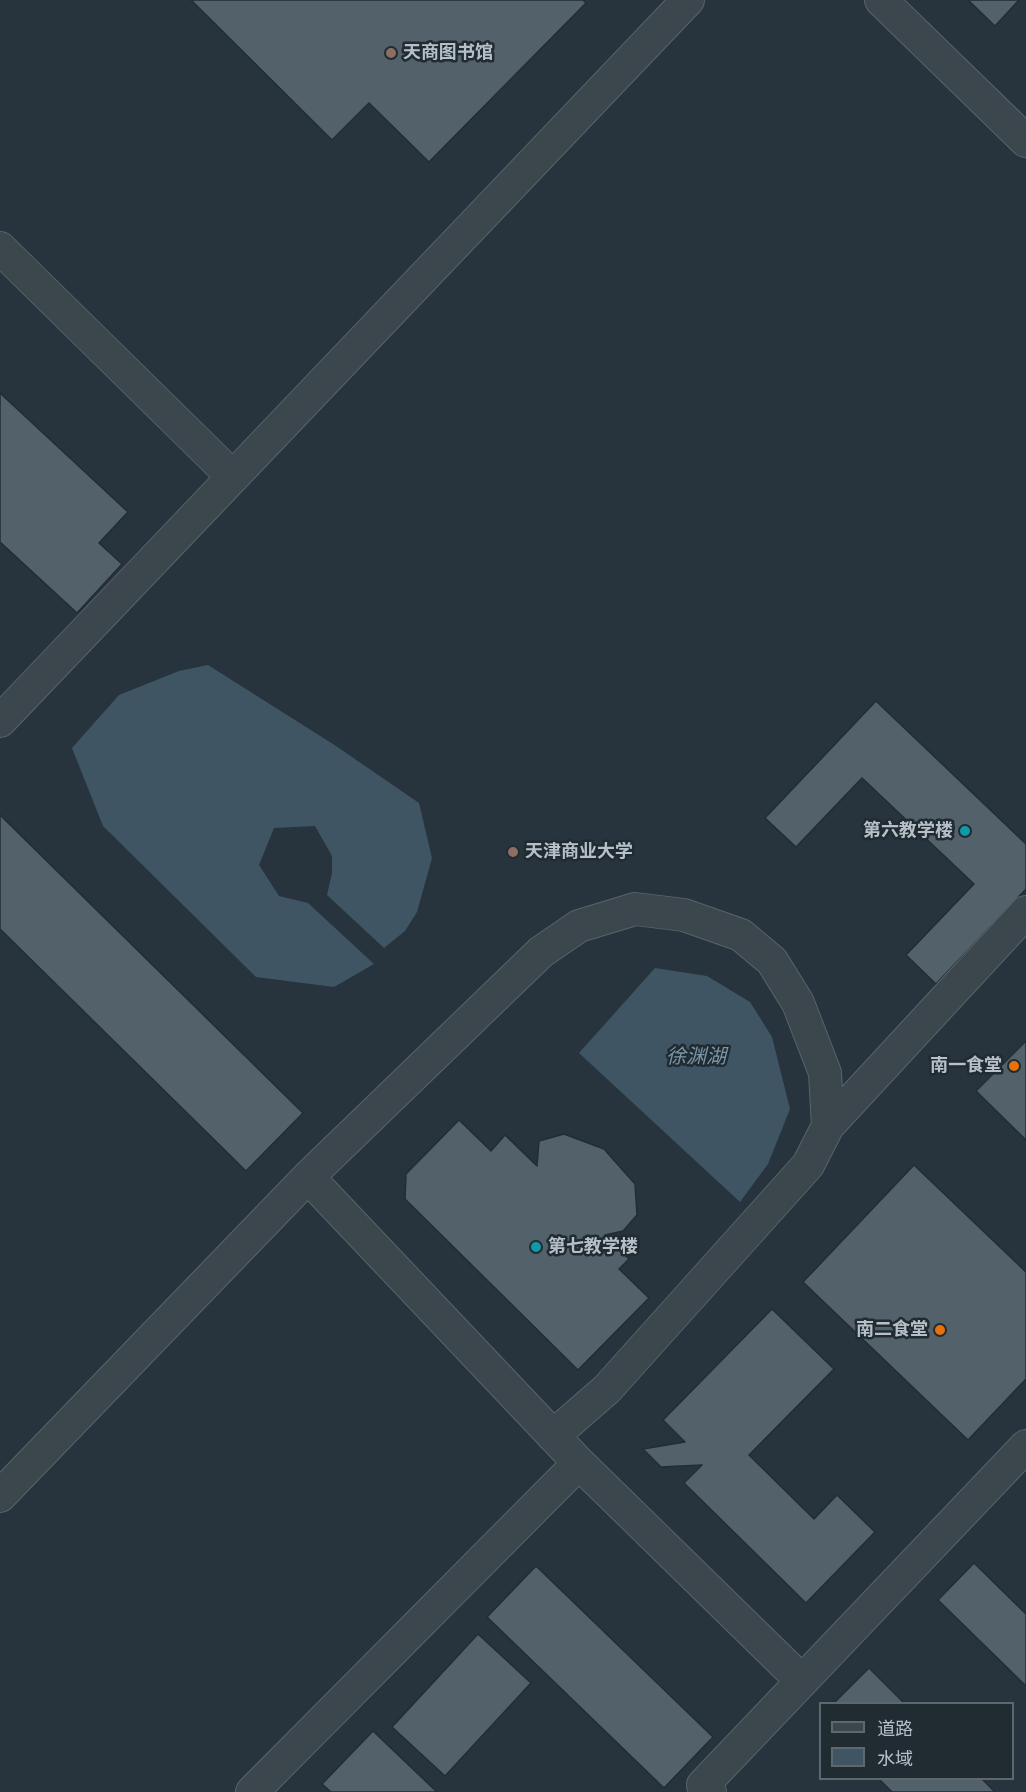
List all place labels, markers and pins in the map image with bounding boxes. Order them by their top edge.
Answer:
place label: 天商图书馆 [403,42,493,64]
marker: 天商图书馆 [384,46,398,60]
place label: 第六教学楼 [863,820,953,842]
marker: 第六教学楼 [958,824,972,838]
place label: 天津商业大学 [525,841,633,863]
marker: 天津商业大学 [506,845,520,859]
place label: 南一食堂 [930,1055,1002,1077]
marker: 南一食堂 [1007,1059,1021,1073]
place label: 第七教学楼 [548,1236,638,1258]
marker: 第七教学楼 [529,1240,543,1254]
place label: 南二食堂 [856,1319,928,1341]
marker: 南二食堂 [933,1323,947,1337]

